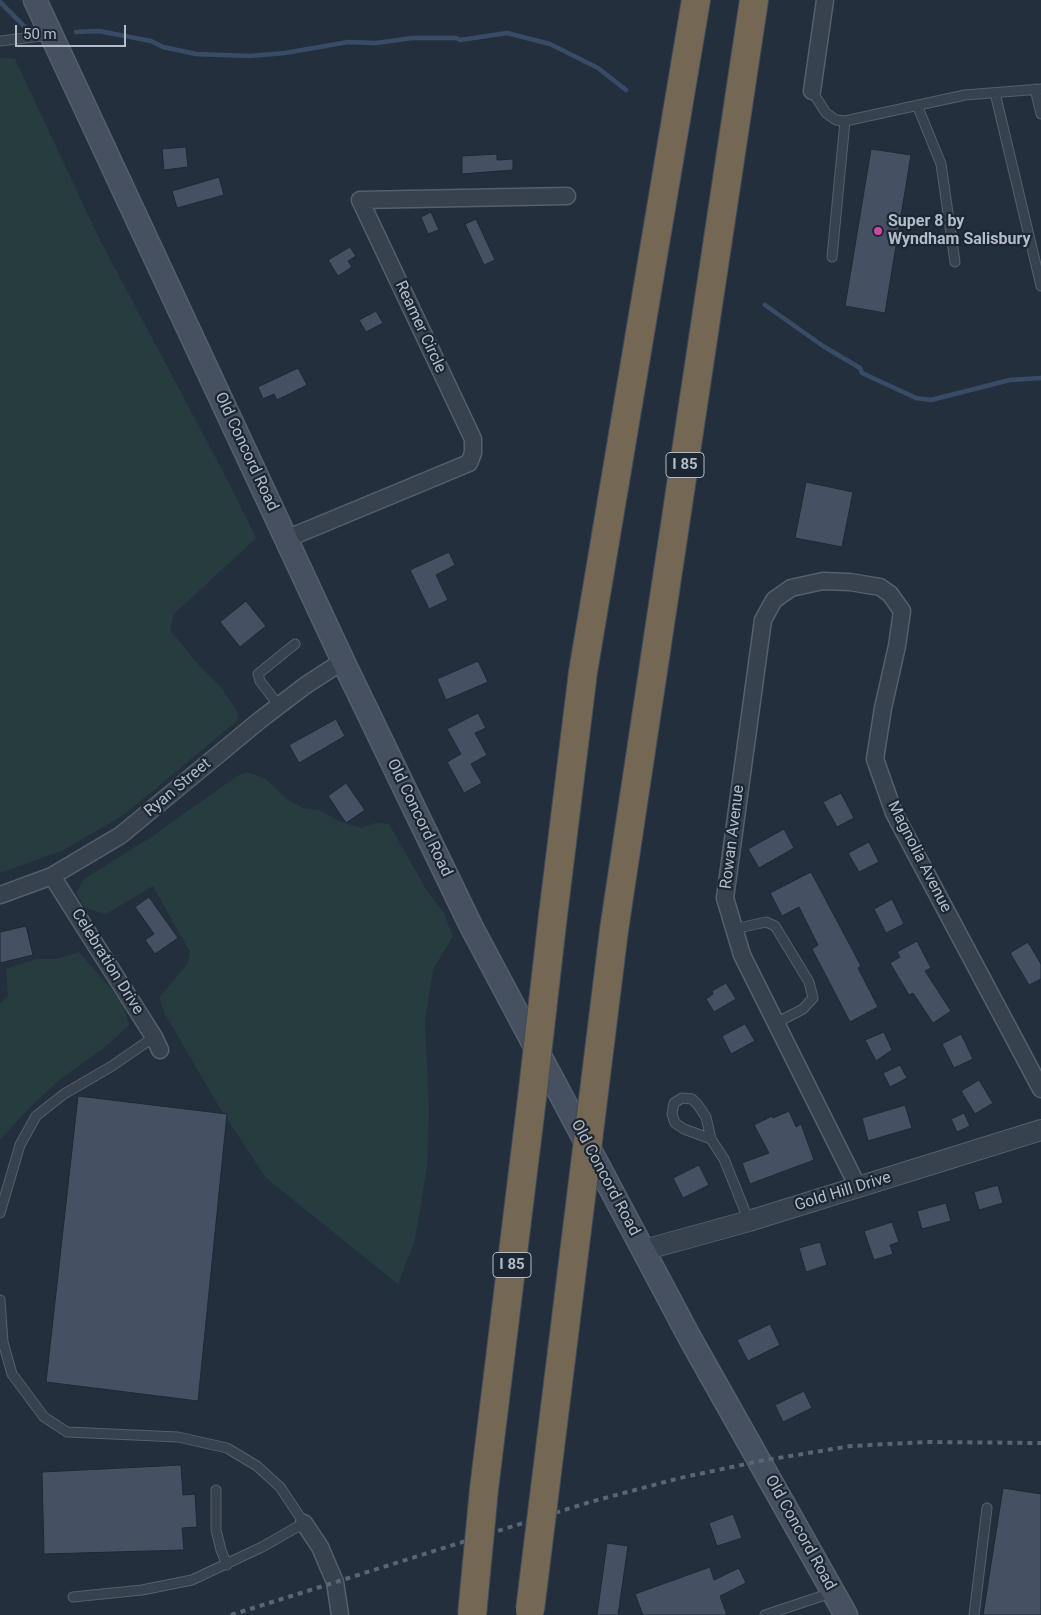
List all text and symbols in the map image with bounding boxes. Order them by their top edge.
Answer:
scale bar [18,15,129,47]
text: 50 m [23,25,57,43]
place label: Super 8 by Wyndham Salisbury [888,212,1031,250]
marker: Super 8 by Wyndham Salisbury [872,225,884,237]
street label: Reamer Circle [390,278,450,376]
street label: Old Concord Road [210,390,282,514]
road number: I 85 [666,452,704,478]
street label: Ryan Street [141,755,215,821]
street label: Old Concord Road [382,756,456,880]
street label: Rowan Avenue [717,784,749,890]
street label: Magnolia Avenue [883,798,955,916]
street label: Celebration Drive [67,906,147,1018]
street label: Old Concord Road [566,1117,644,1239]
street label: Gold Hill Drive [792,1168,894,1216]
road number: I 85 [493,1252,531,1278]
street label: Old Concord Road [760,1472,840,1594]

